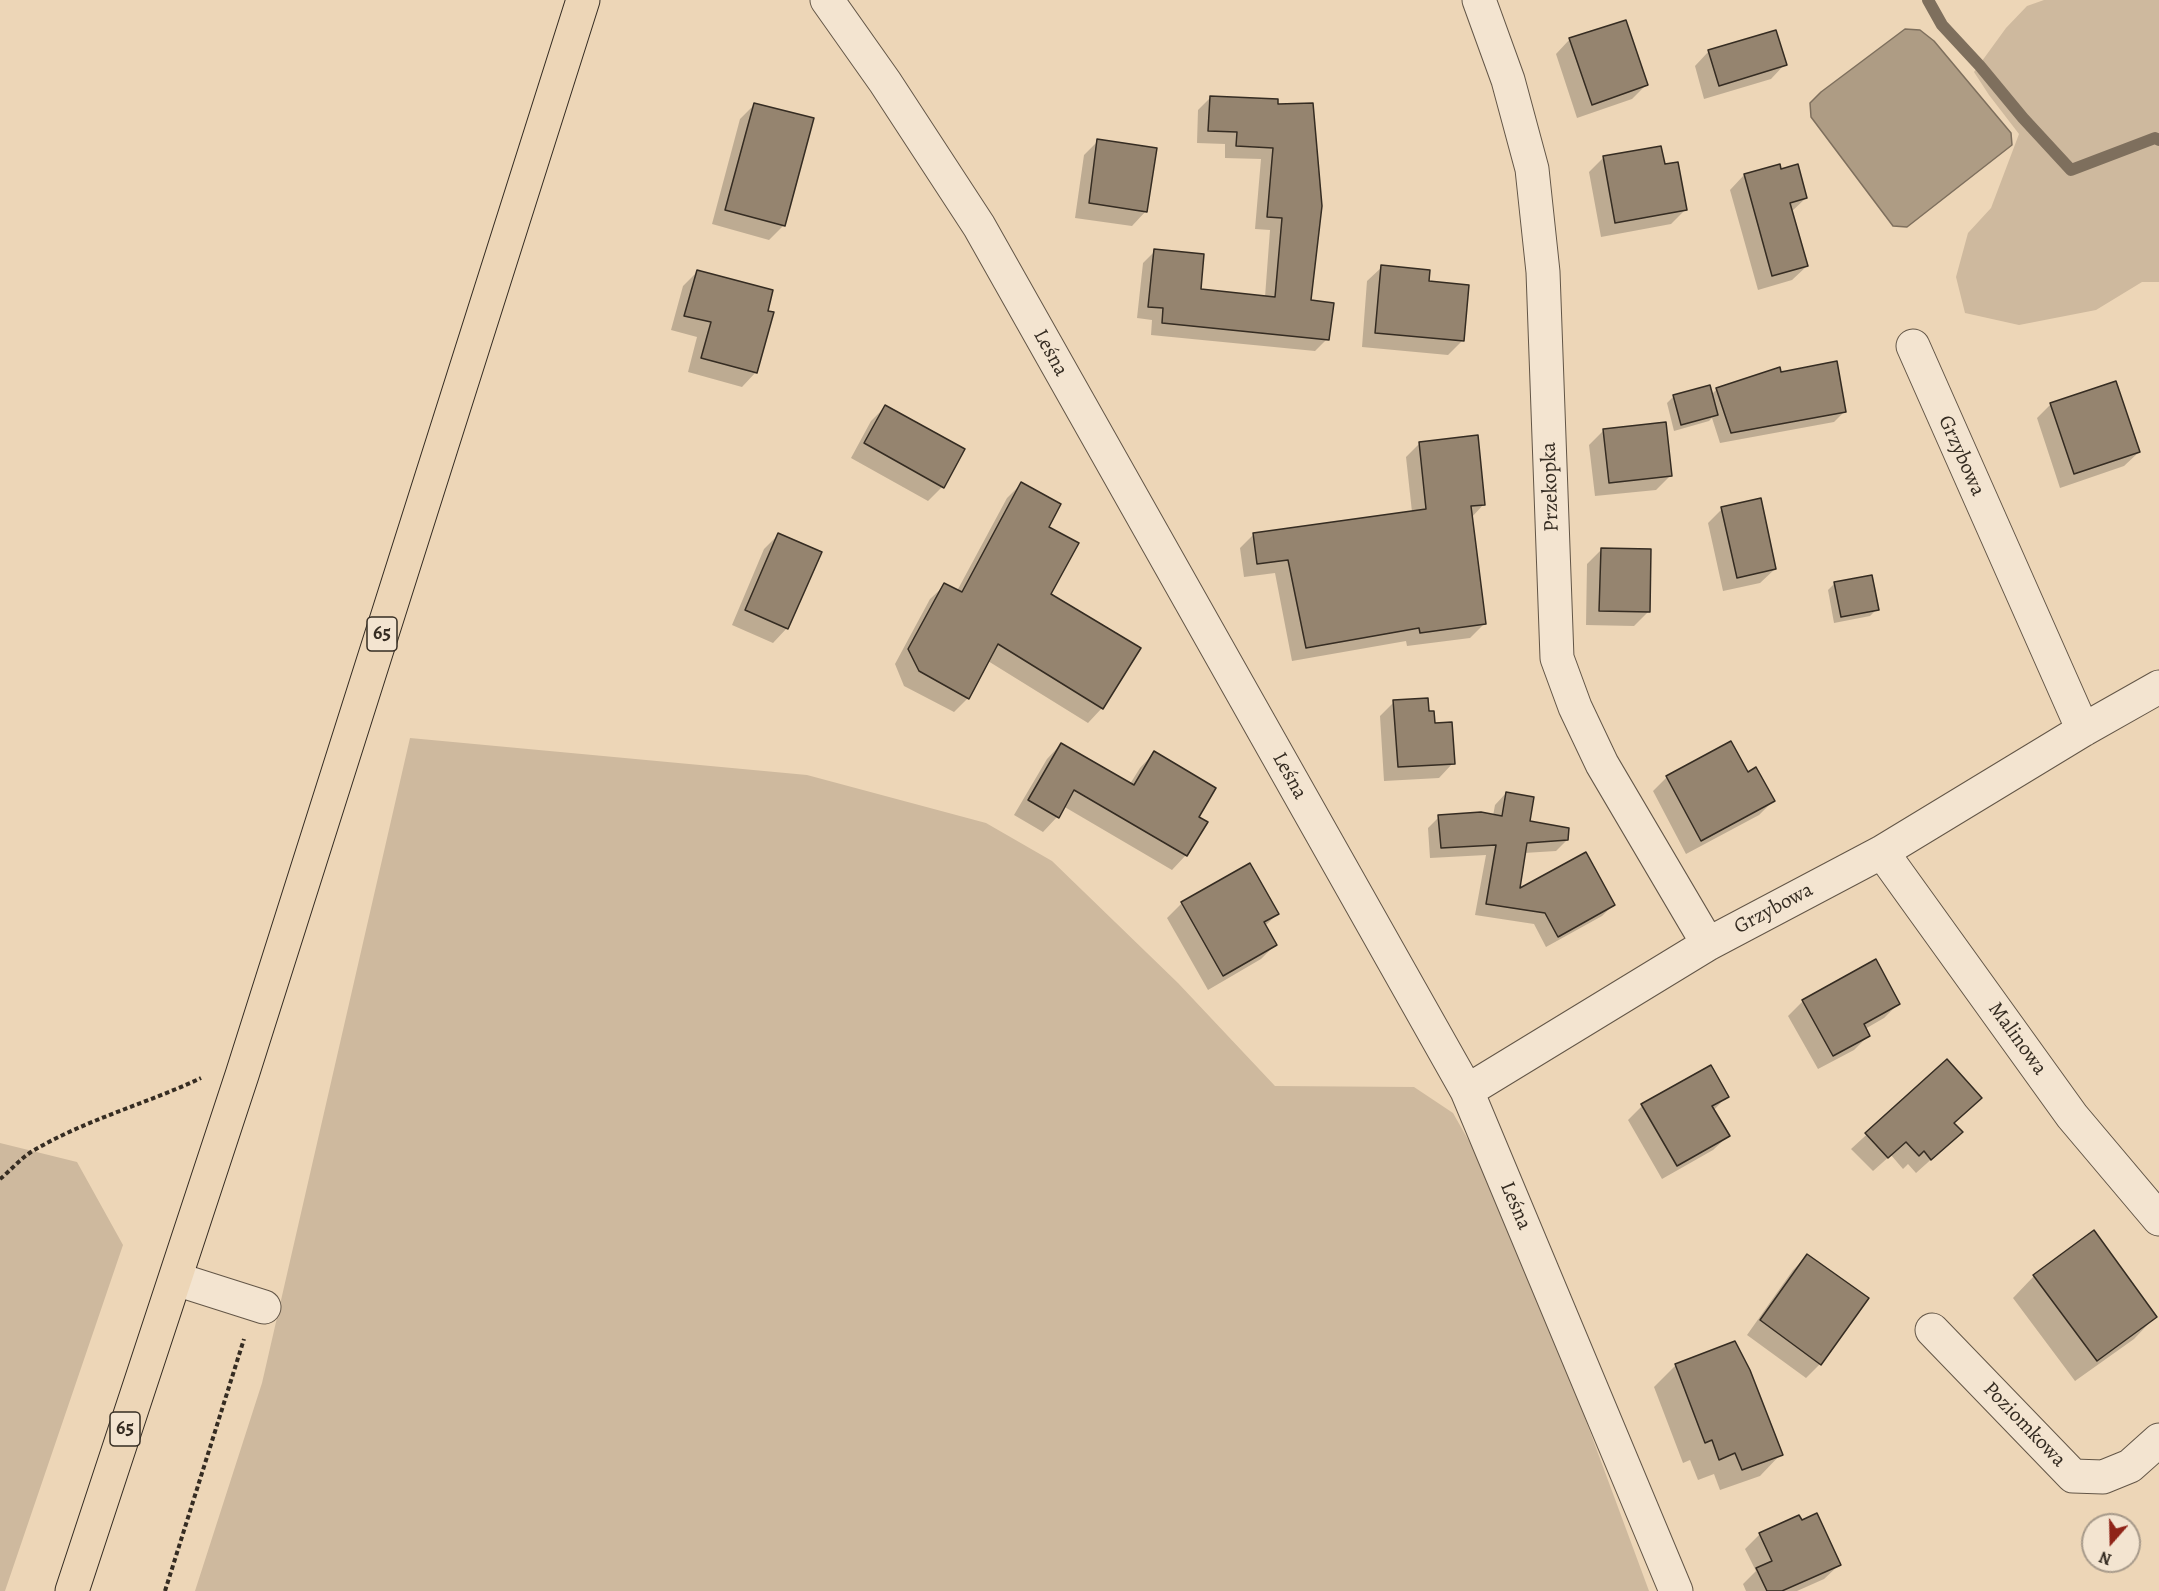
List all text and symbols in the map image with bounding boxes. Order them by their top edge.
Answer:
street label: Leśna [1027,325,1073,381]
street label: Grzybowa [1932,412,1990,500]
street label: Przekopka [1537,442,1565,532]
road number: 65 [367,617,397,651]
street label: Leśna [1266,748,1312,804]
street label: Grzybowa [1730,878,1818,940]
street label: Malinowa [1982,997,2052,1081]
street label: Leśna [1494,1178,1536,1234]
street label: Poziomkowa [1977,1377,2071,1473]
road number: 65 [110,1412,140,1446]
north arrow [2081,1513,2141,1573]
text: N [2096,1546,2115,1570]

